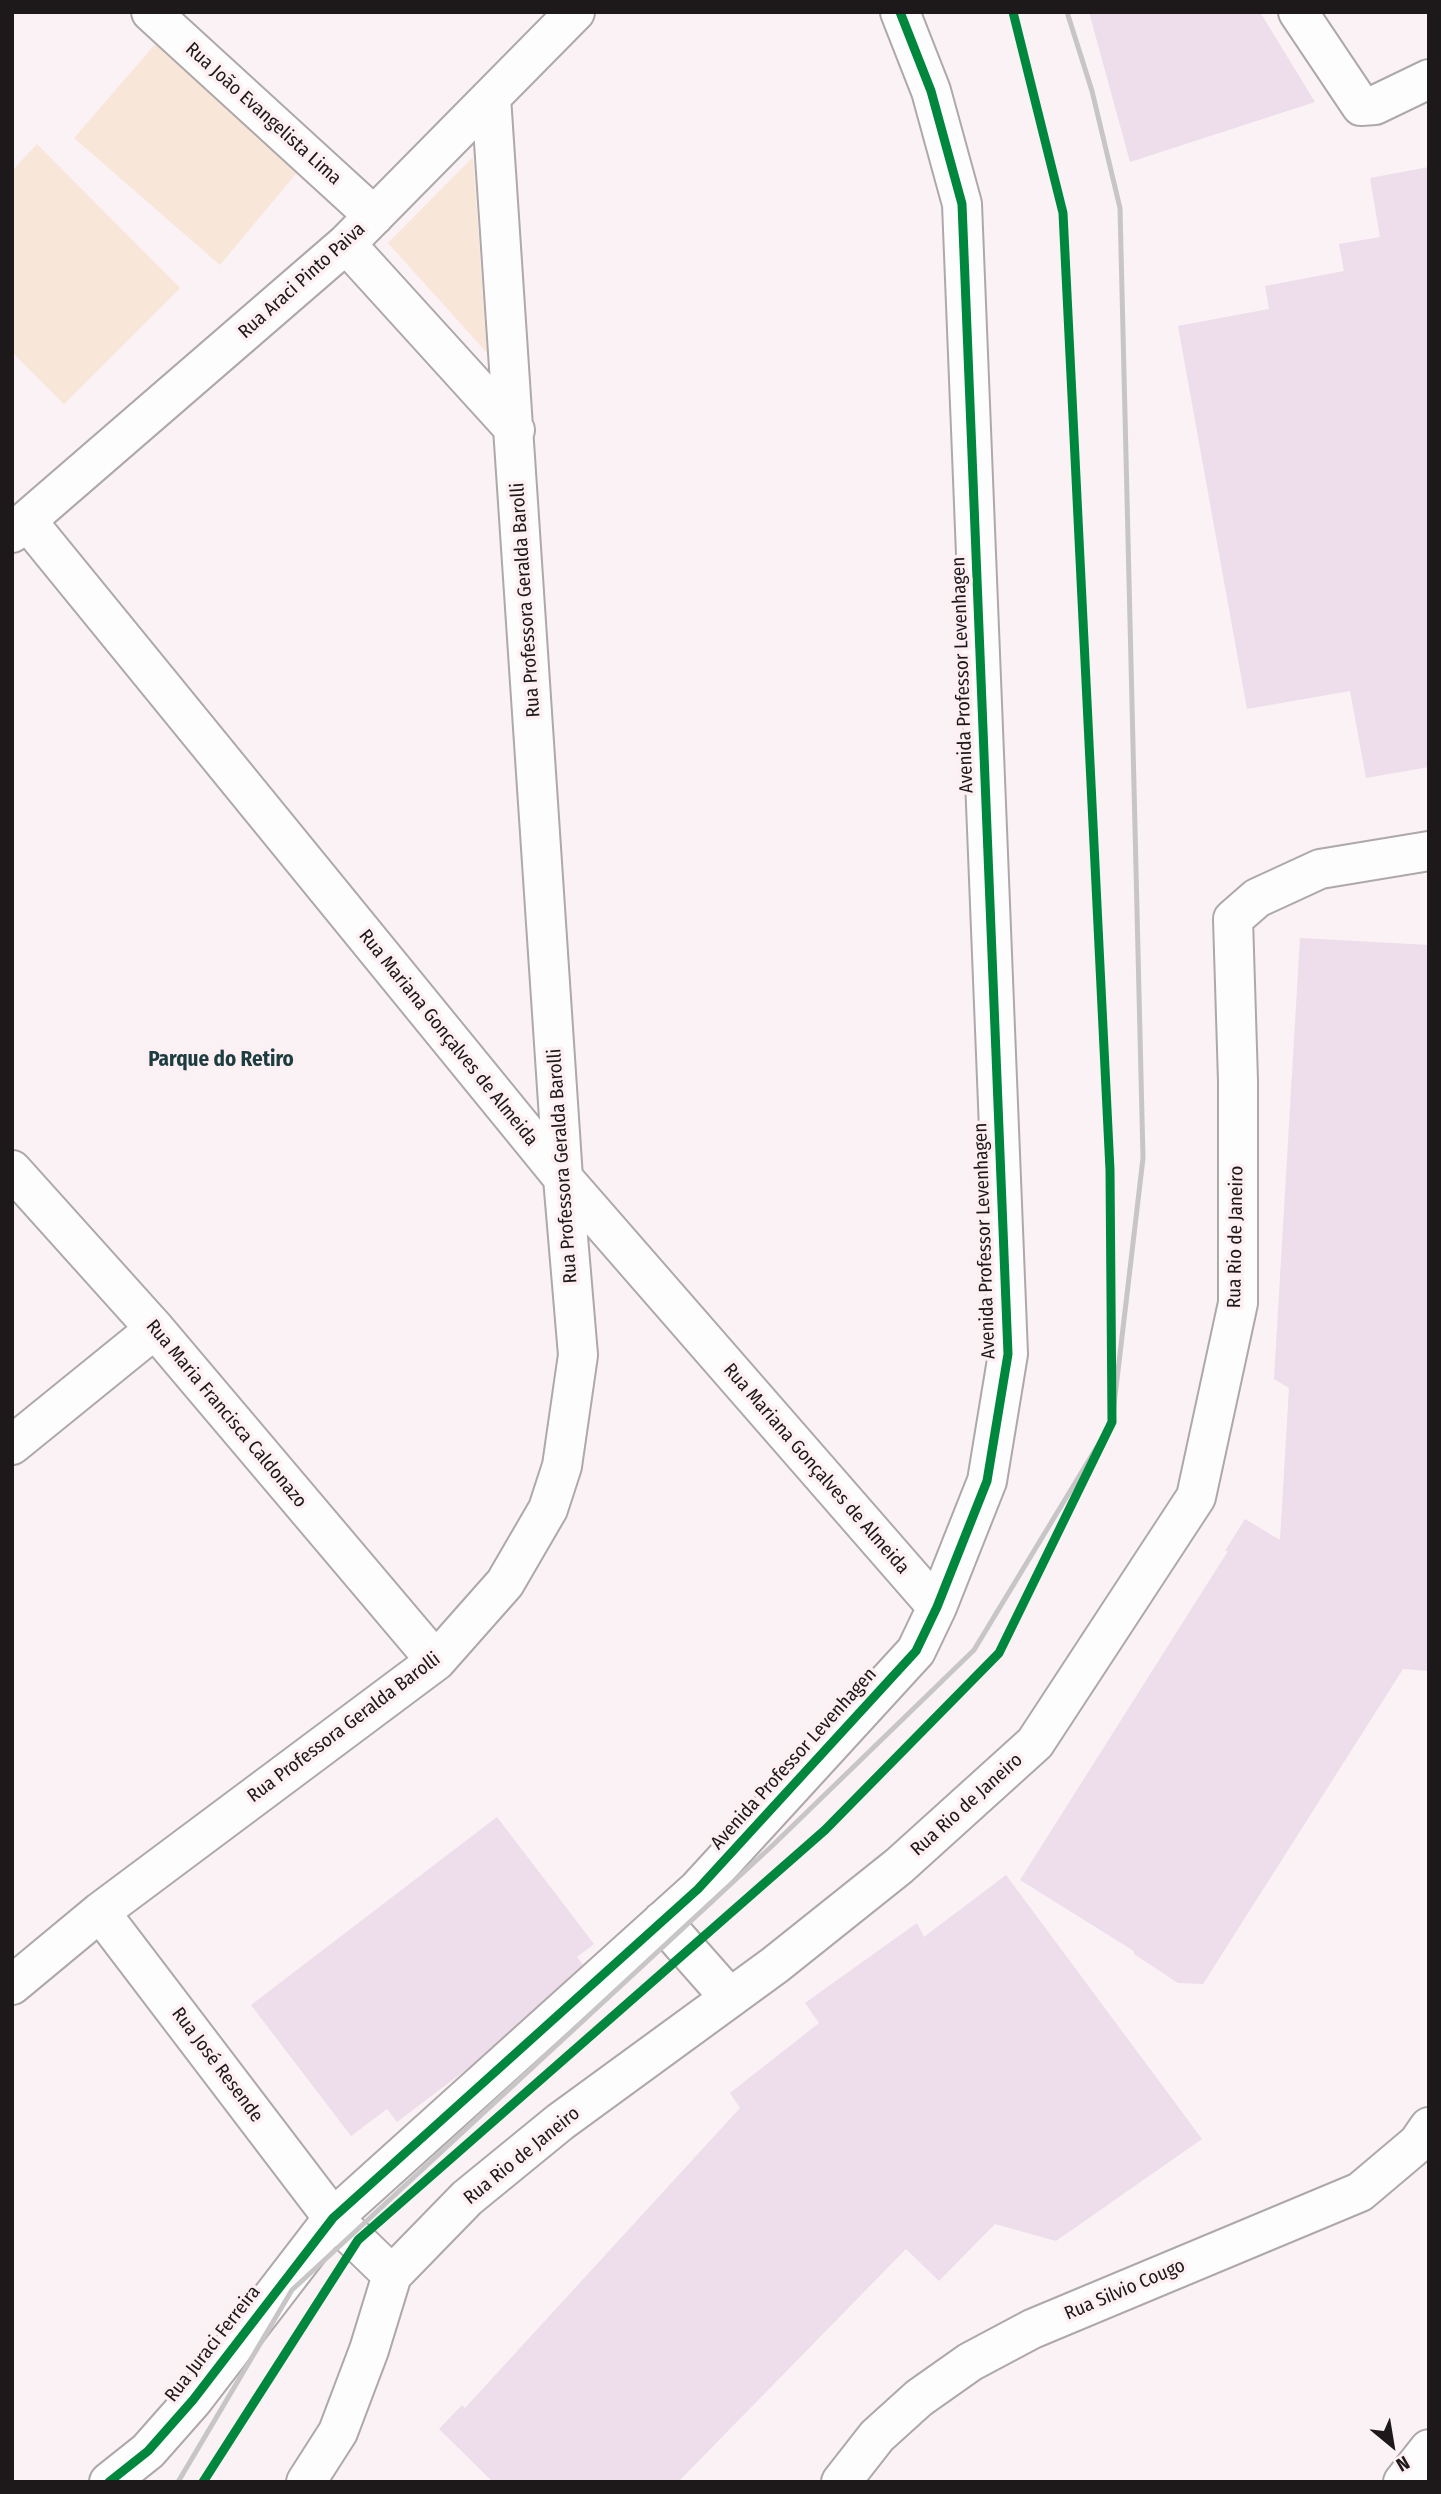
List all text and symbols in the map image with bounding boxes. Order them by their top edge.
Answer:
street label: Rua João Evangelista Lima [180,38,346,190]
street label: Rua Araci Pinto Paiva [234,218,370,344]
street label: Rua Professora Geralda Barolli [506,482,546,718]
street label: Avenida Professor Levenhagen [947,556,979,794]
street label: Rua Mariana Gonçalves de Almeida [354,925,542,1151]
district label: Parque do Retiro [148,1047,294,1073]
street label: Rua Professora Geralda Barolli [543,1048,583,1284]
street label: Avenida Professor Levenhagen [969,1122,1001,1360]
street label: Rua Rio de Janeiro [1223,1166,1249,1308]
street label: Rua Maria Francisca Caldonazo [141,1315,311,1513]
street label: Rua Mariana Gonçalves de Almeida [718,1359,914,1579]
street label: Rua Professora Geralda Barolli [243,1648,445,1808]
street label: Avenida Professor Levenhagen [706,1663,882,1855]
street label: Rua Rio de Janeiro [906,1749,1028,1861]
street label: Rua José Resende [166,2003,268,2127]
street label: Rua Rio de Janeiro [459,2102,585,2210]
street label: Rua Silvio Cougo [1061,2254,1189,2326]
street label: Rua Juraci Ferreira [161,2281,265,2407]
north arrow [1357,2410,1427,2480]
text: N [1392,2451,1413,2476]

